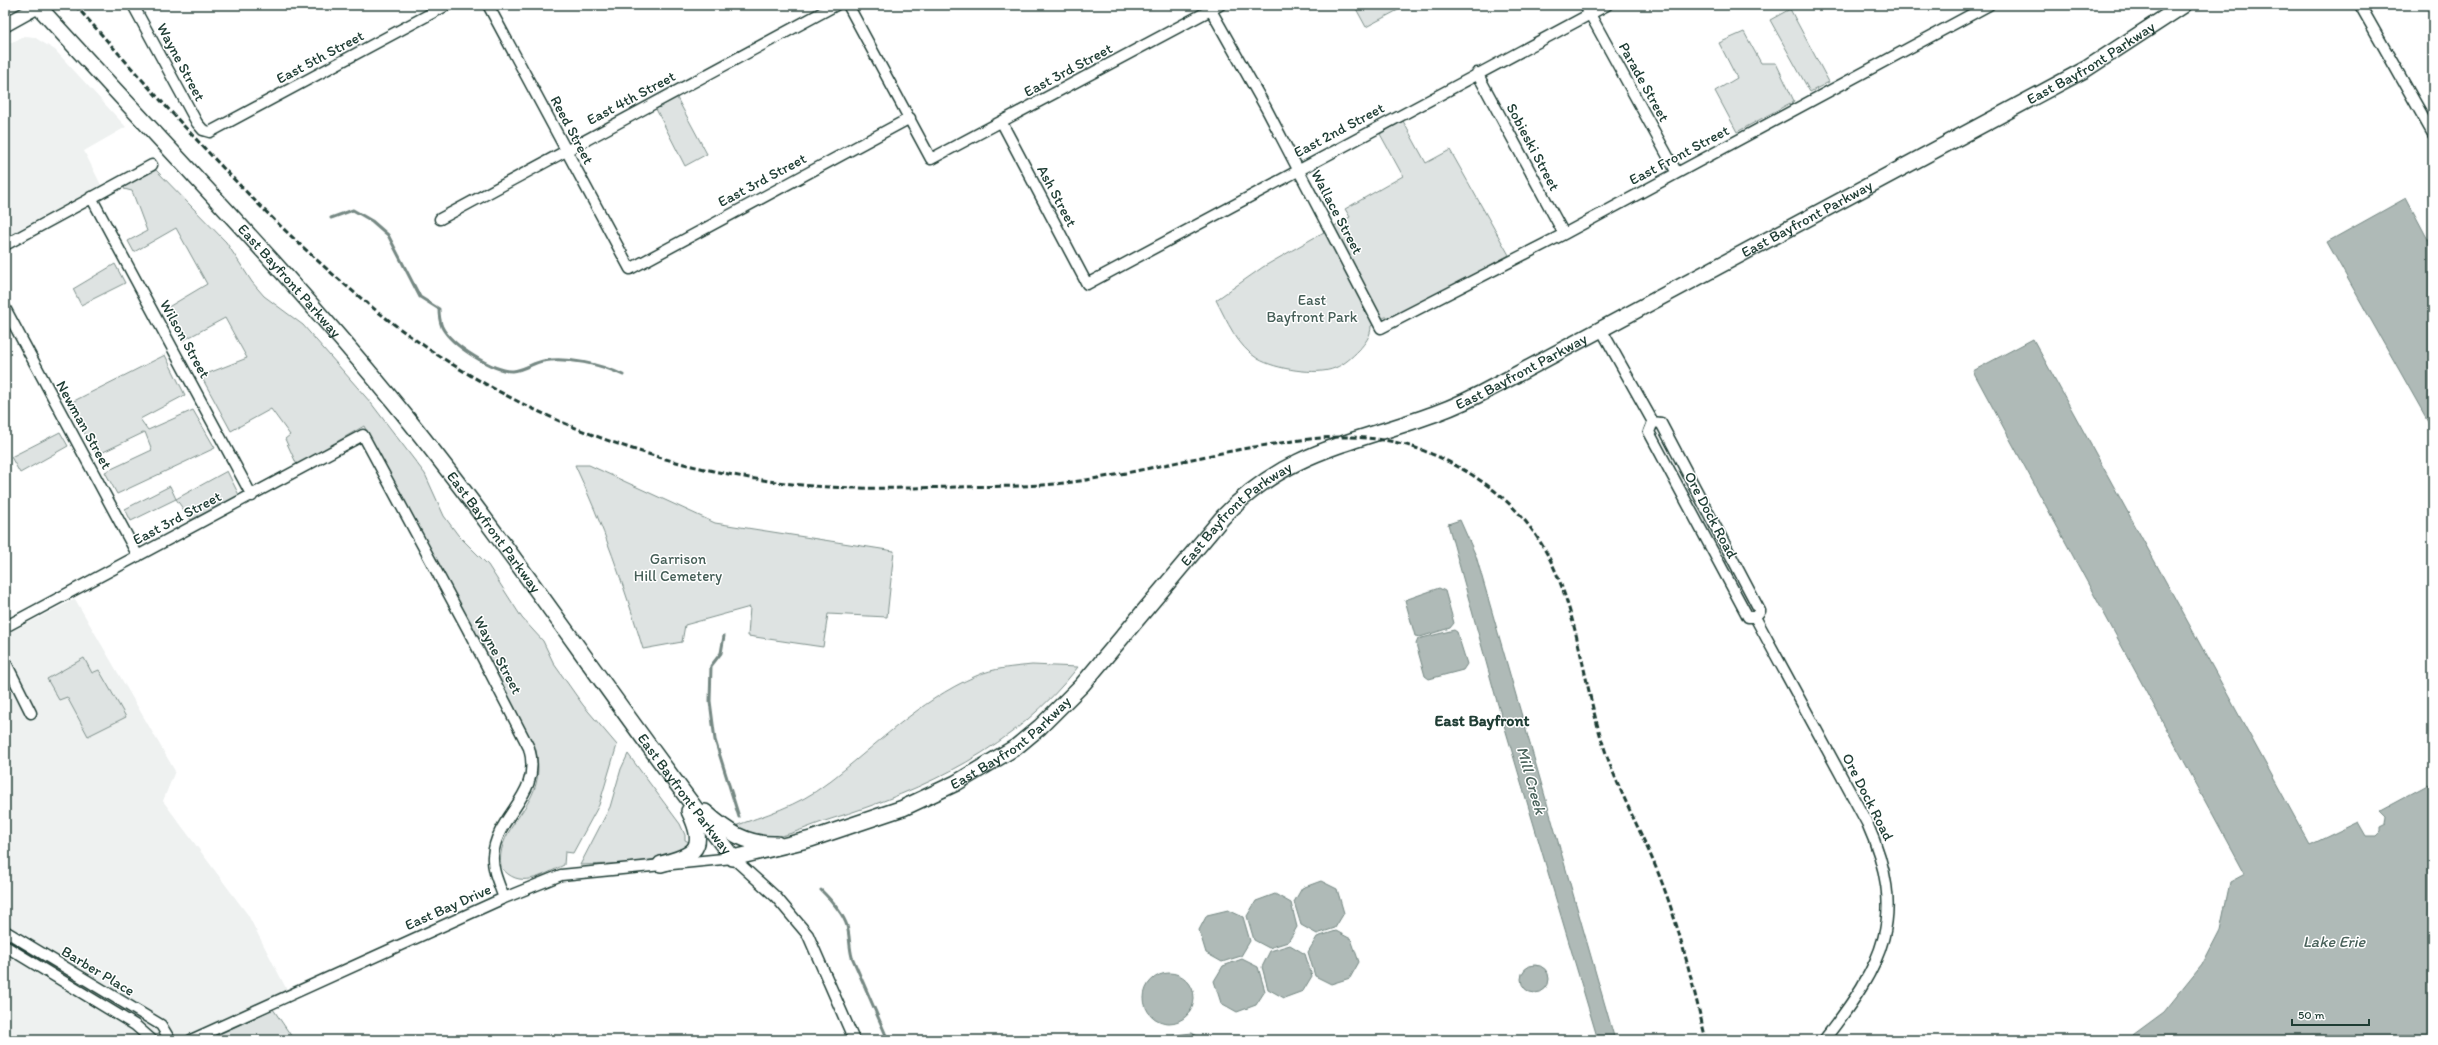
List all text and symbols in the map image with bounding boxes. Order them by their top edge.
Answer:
street label: East Bayfront Parkway [2024,17,2158,108]
street label: Wayne Street [153,20,209,104]
street label: East 5th Street [273,26,367,88]
street label: East 3rd Street [1021,39,1116,101]
street label: Parade Street [1615,39,1673,125]
street label: East 4th Street [584,67,679,129]
street label: Reed Street [546,93,598,168]
street label: East 2nd Street [1291,98,1388,161]
street label: Sobieski Street [1502,100,1564,194]
street label: East Front Street [1626,121,1732,189]
street label: East 3rd Street [715,149,810,211]
street label: Ash Street [1033,162,1081,230]
street label: Wallace Street [1307,167,1367,258]
street label: East Bayfront Parkway [1738,176,1876,261]
street label: East Bayfront Parkway [234,220,345,341]
park label: East Bayfront Park [1266,291,1358,326]
street label: Wilson Street [156,297,214,382]
street label: East Bayfront Parkway [1452,329,1590,413]
street label: Newman Street [52,378,116,473]
street label: East Bayfront Parkway [1177,458,1295,570]
street label: East Bayfront Parkway [443,468,545,596]
street label: Ore Dock Road [1681,468,1742,562]
street label: East 3rd Street [130,487,225,549]
park label: Garrison Hill Cemetery [634,550,722,585]
street label: Wayne Street [470,613,526,697]
street label: East Bayfront Parkway [947,692,1075,793]
district label: East Bayfront [1435,711,1529,731]
street label: East Bayfront Parkway [634,730,736,858]
water label: Mill Creek [1513,744,1550,817]
street label: Ore Dock Road [1838,750,1898,844]
street label: East Bay Drive [402,880,494,934]
water label: Lake Erie [2303,932,2367,951]
street label: Barber Place [58,942,138,1000]
scale bar [2292,1001,2369,1027]
text: 50 m [2298,1008,2324,1022]

